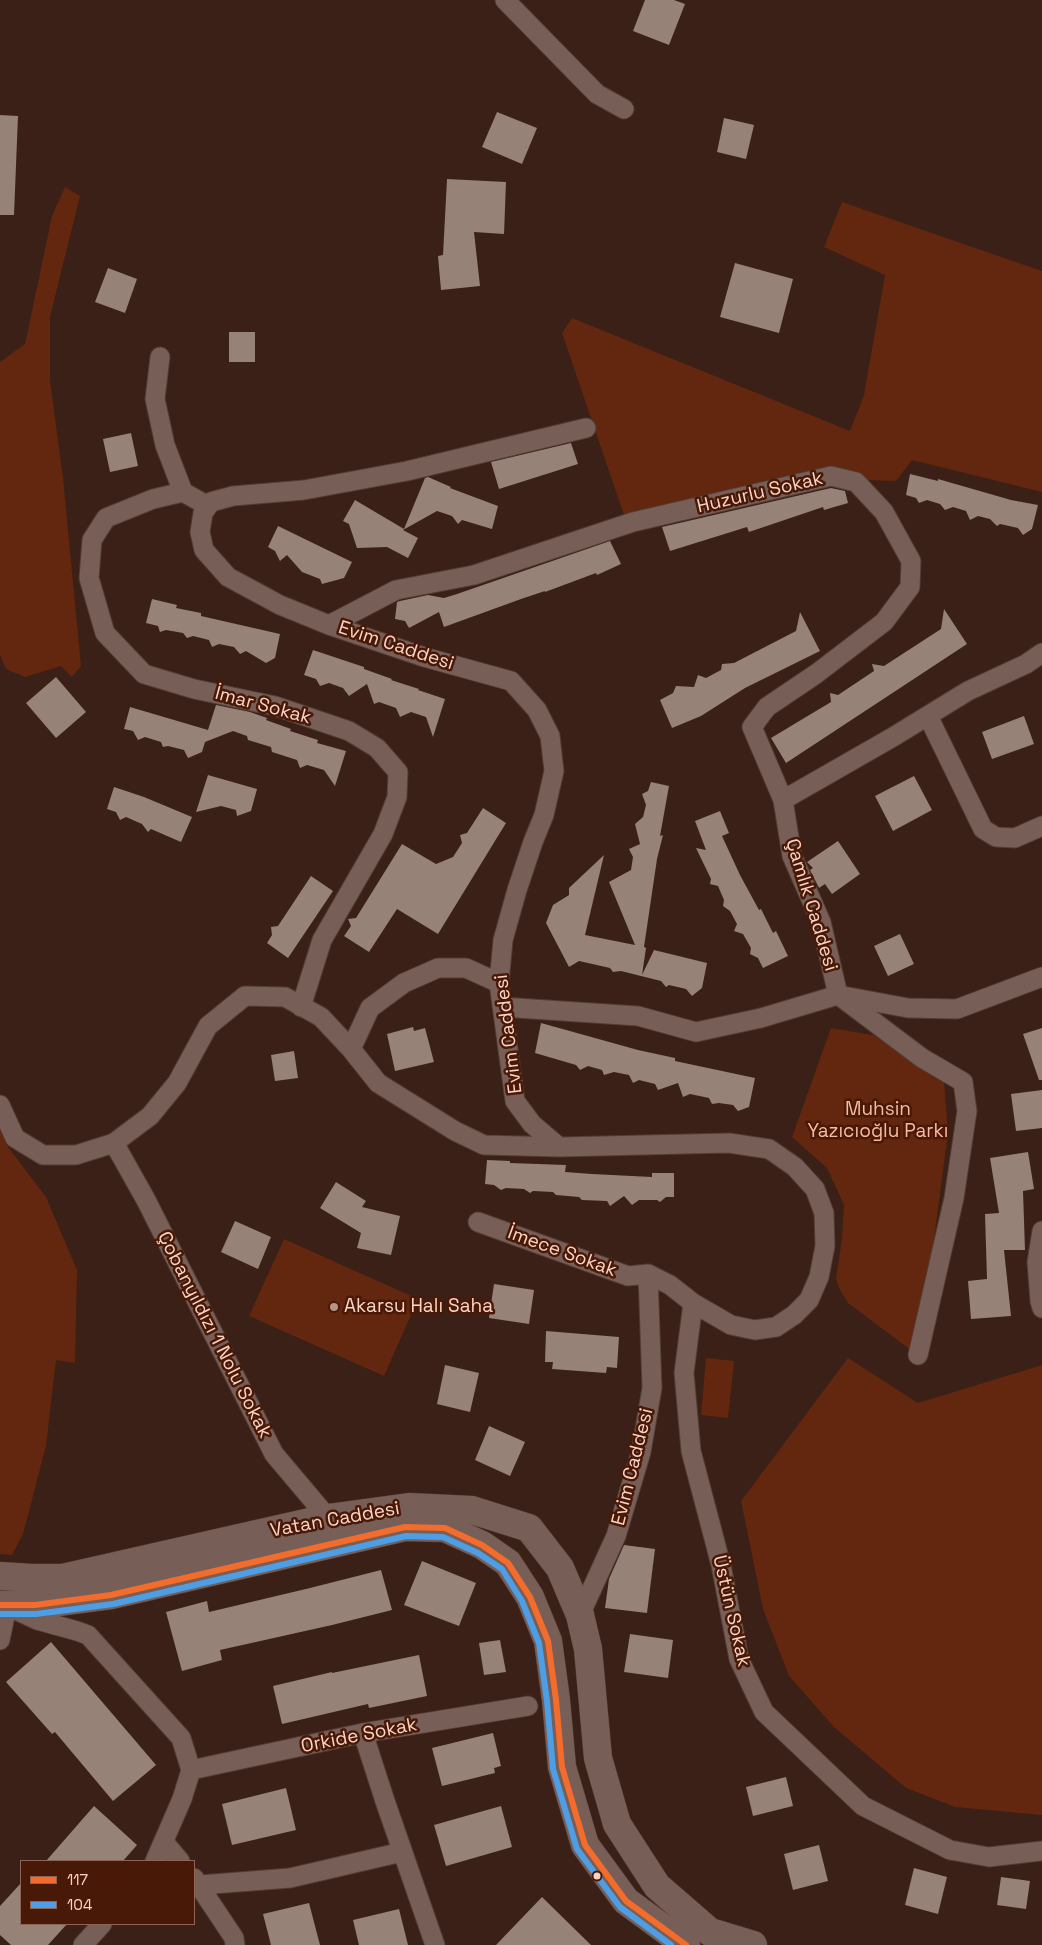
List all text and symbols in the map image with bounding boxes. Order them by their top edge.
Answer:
street label: Huzurlu Sokak [695,467,825,519]
street label: Evim Caddesi [335,617,457,675]
street label: İmar Sokak [212,682,314,730]
street label: Çamlık Caddesi [780,836,842,974]
street label: Evim Caddesi [490,973,528,1095]
park label: Muhsin Yazıcıoğlu Parkı [808,1099,948,1143]
street label: İmece Sokak [504,1222,620,1282]
street label: Çobanyıldızı 1 Nolu Sokak [152,1228,276,1442]
place label: Akarsu Halı Saha [344,1296,493,1318]
marker: Akarsu Halı Saha [328,1301,340,1313]
street label: Evim Caddesi [607,1406,659,1528]
street label: Vatan Caddesi [269,1497,401,1543]
street label: Üstün Sokak [707,1553,755,1669]
street label: Orkide Sokak [299,1714,419,1758]
legend [20,1860,195,1925]
text: 117 [67,1870,88,1889]
unlabelled marker [592,1871,602,1881]
text: 104 [67,1895,92,1914]

